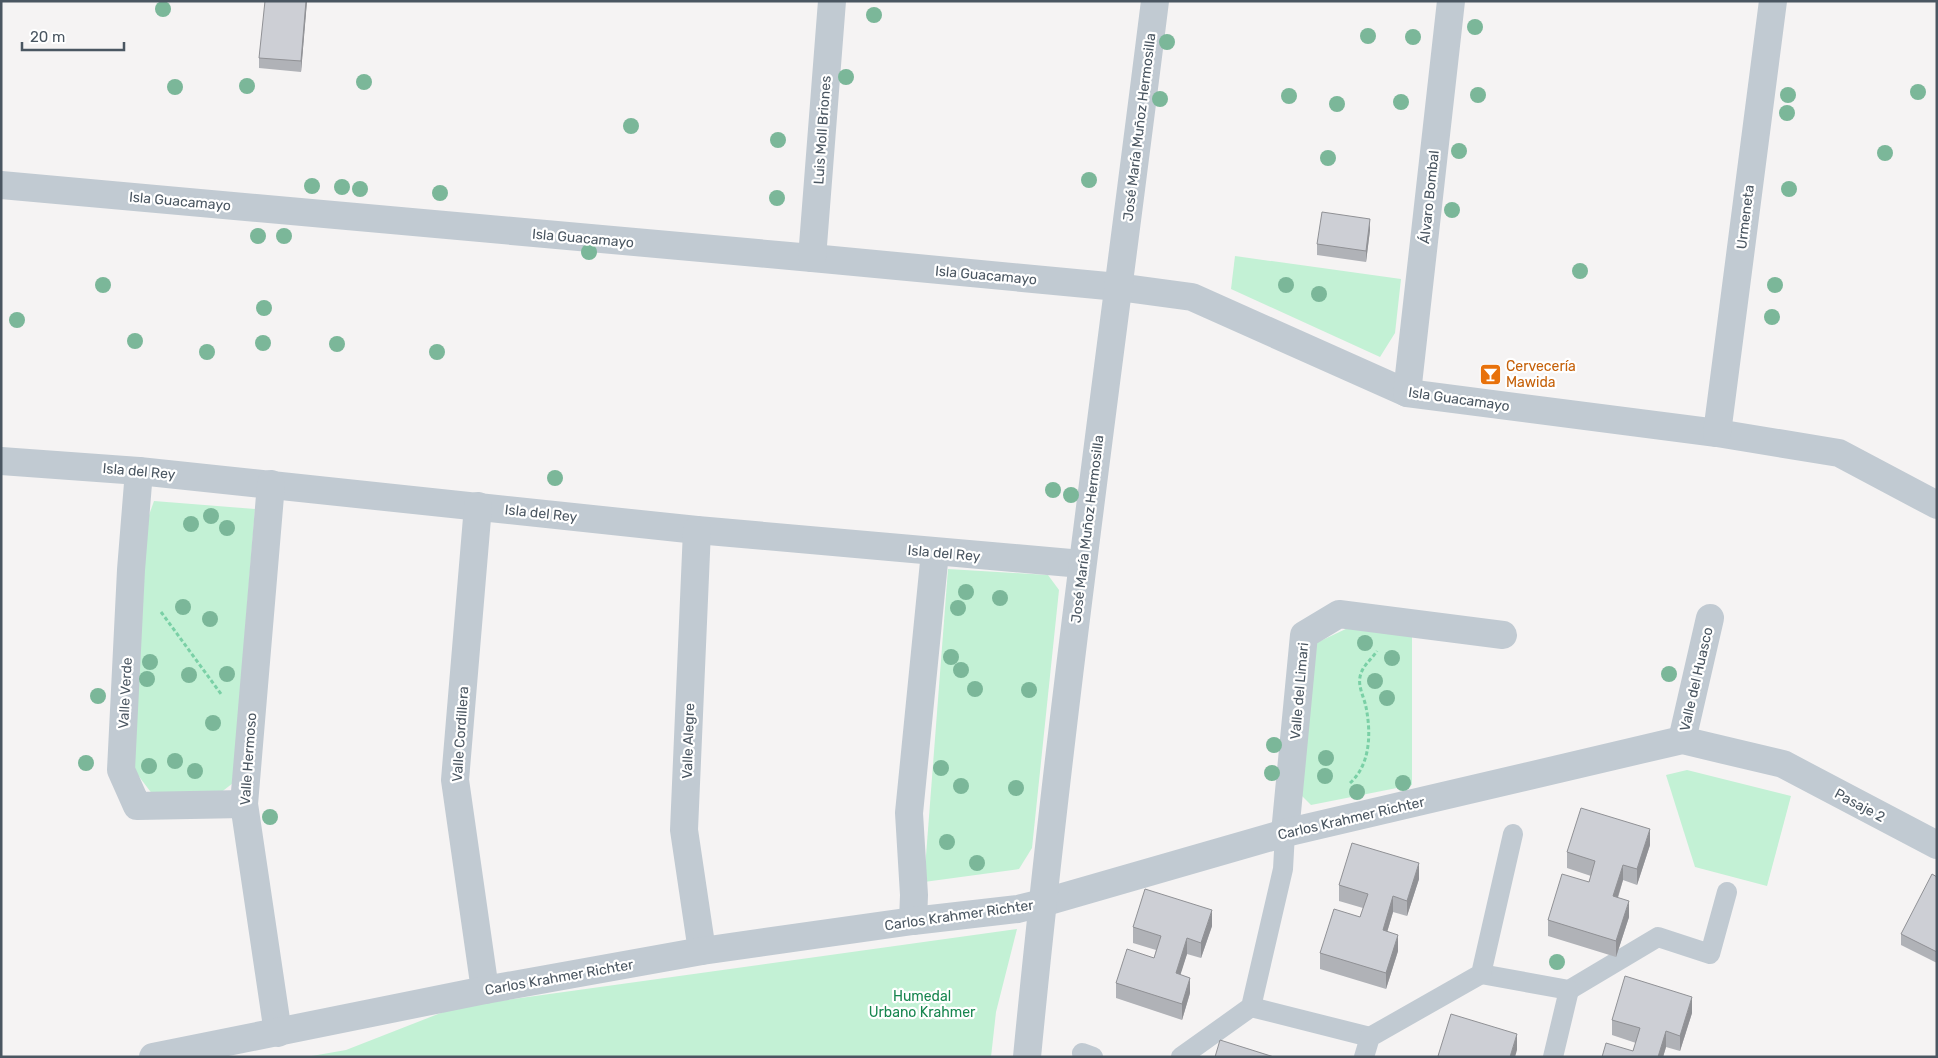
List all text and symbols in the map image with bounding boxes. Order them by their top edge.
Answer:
scale bar [22,20,125,52]
text: 20 m [30,28,65,46]
street label: José María Muñoz Hermosilla [1120,32,1159,222]
street label: Luis Moll Briones [810,75,835,185]
street label: Álvaro Bombal [1415,149,1443,245]
street label: Urmeneta [1733,184,1758,250]
street label: Isla Guacamayo [128,189,232,214]
street label: Isla Guacamayo [531,226,635,251]
street label: Isla Guacamayo [934,263,1038,288]
place label: Cervecería Mawida [1506,358,1576,391]
bar icon: Cervecería Mawida [1478,362,1502,386]
street label: Isla Guacamayo [1407,384,1511,415]
street label: José María Muñoz Hermosilla [1068,434,1107,624]
street label: Isla del Rey [102,460,176,483]
street label: Isla del Rey [504,501,578,526]
street label: Isla del Rey [907,542,981,565]
street label: Valle del Huasco [1676,625,1717,733]
street label: Valle del Limari [1287,642,1312,740]
street label: Valle Verde [115,657,136,729]
street label: Valle Cordillera [449,686,472,783]
street label: Valle Alegre [679,703,698,779]
street label: Valle Hermoso [237,712,260,806]
street label: Pasaje 2 [1832,785,1888,826]
street label: Carlos Krahmer Richter [1276,793,1427,844]
street label: Carlos Krahmer Richter [883,897,1035,934]
street label: Carlos Krahmer Richter [484,956,635,999]
park label: Humedal Urbano Krahmer [869,988,976,1021]

